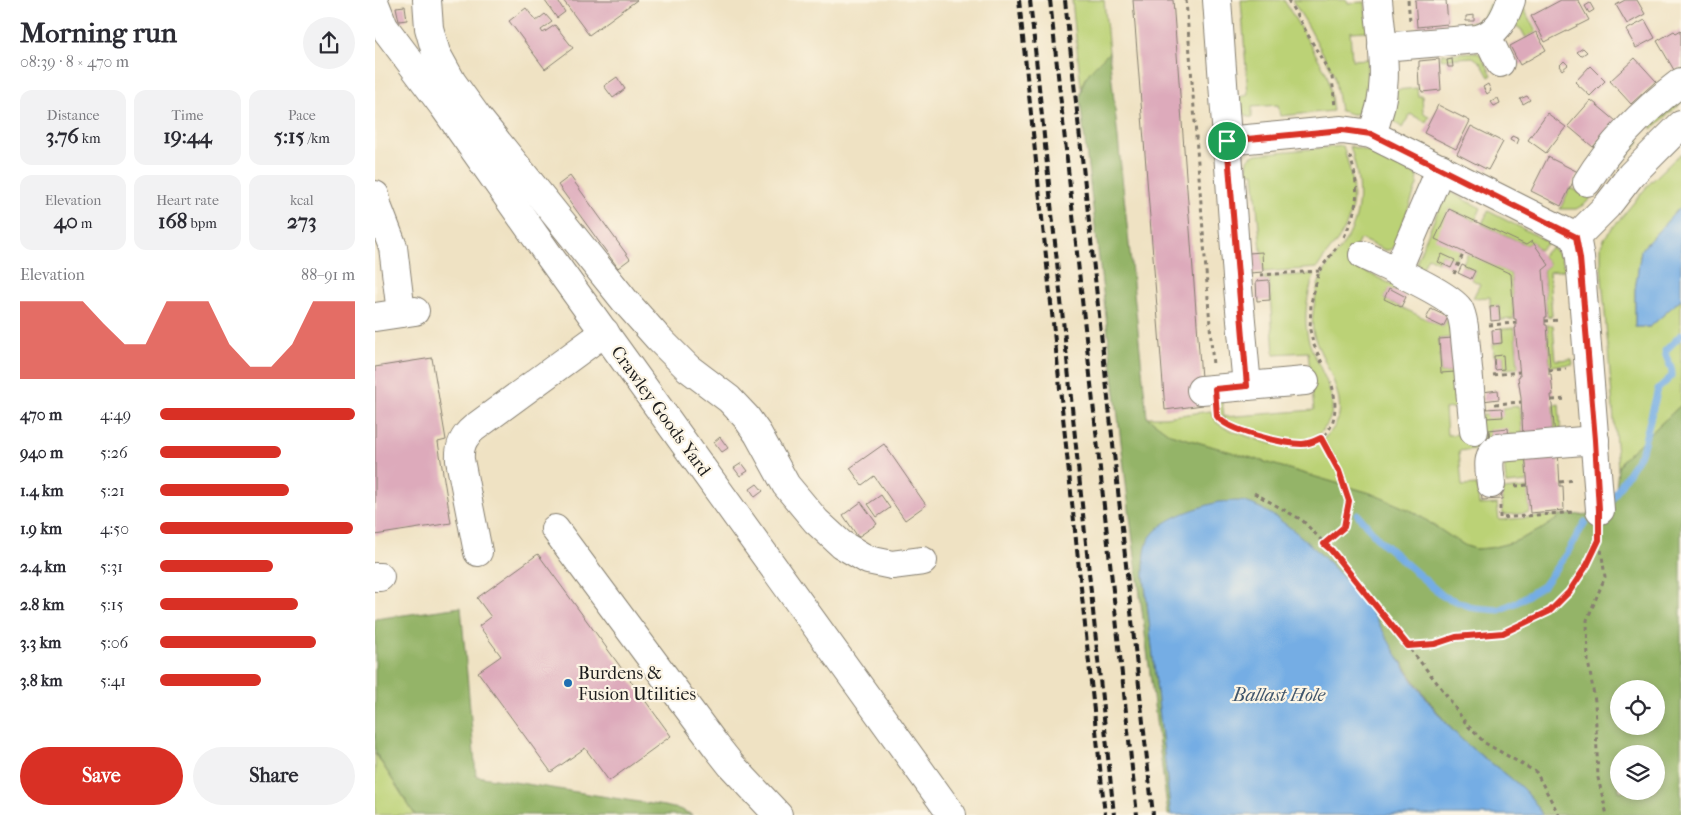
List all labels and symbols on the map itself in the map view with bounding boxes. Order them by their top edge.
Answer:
pin [1206,120,1248,162]
street label: Crawley Goods Yard [606,342,715,481]
place label: Burdens & Fusion Utilities [578,663,696,705]
marker: Burdens & Fusion Utilities [562,677,574,689]
water label: Ballast Hole [1232,684,1327,706]

